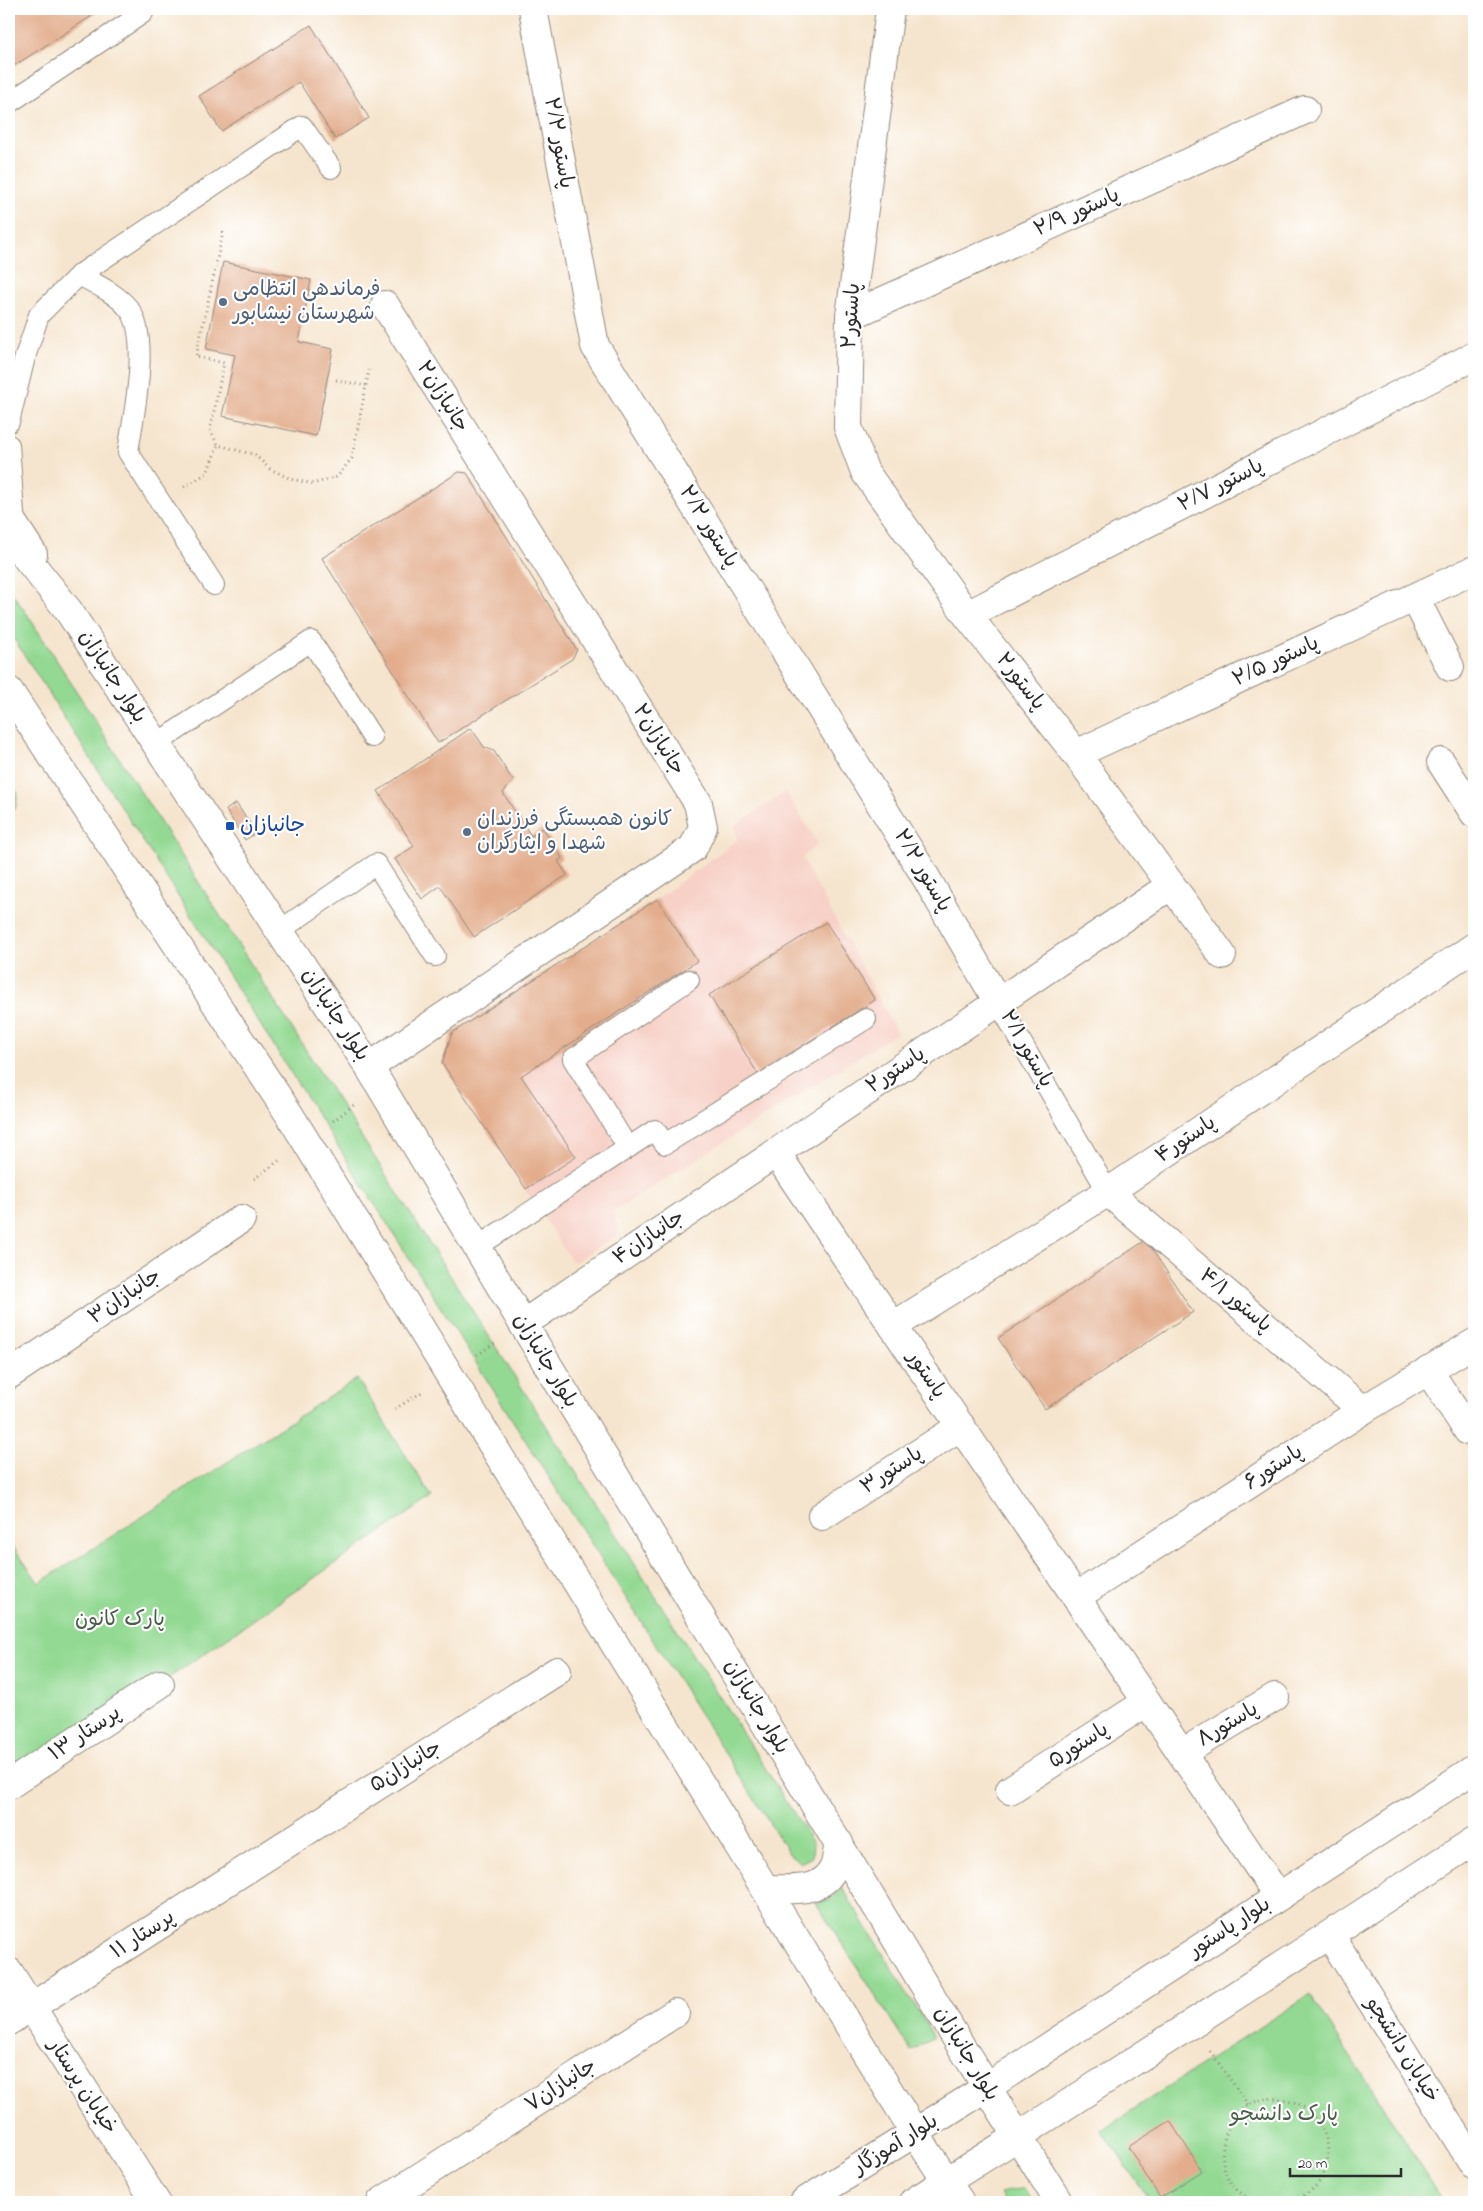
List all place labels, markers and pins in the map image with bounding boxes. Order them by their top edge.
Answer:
place label: فرماندهی انتظامی شهرستان نیشابور [231,275,381,329]
marker: فرماندهی انتظامی شهرستان نیشابور [217,296,229,308]
place label: کانون همبستگی فرزندان شهدا و ایثارگران [477,805,672,859]
place label: جانبازان [240,811,305,841]
marker: جانبازان [224,820,236,832]
marker: کانون همبستگی فرزندان شهدا و ایثارگران [461,826,473,838]

